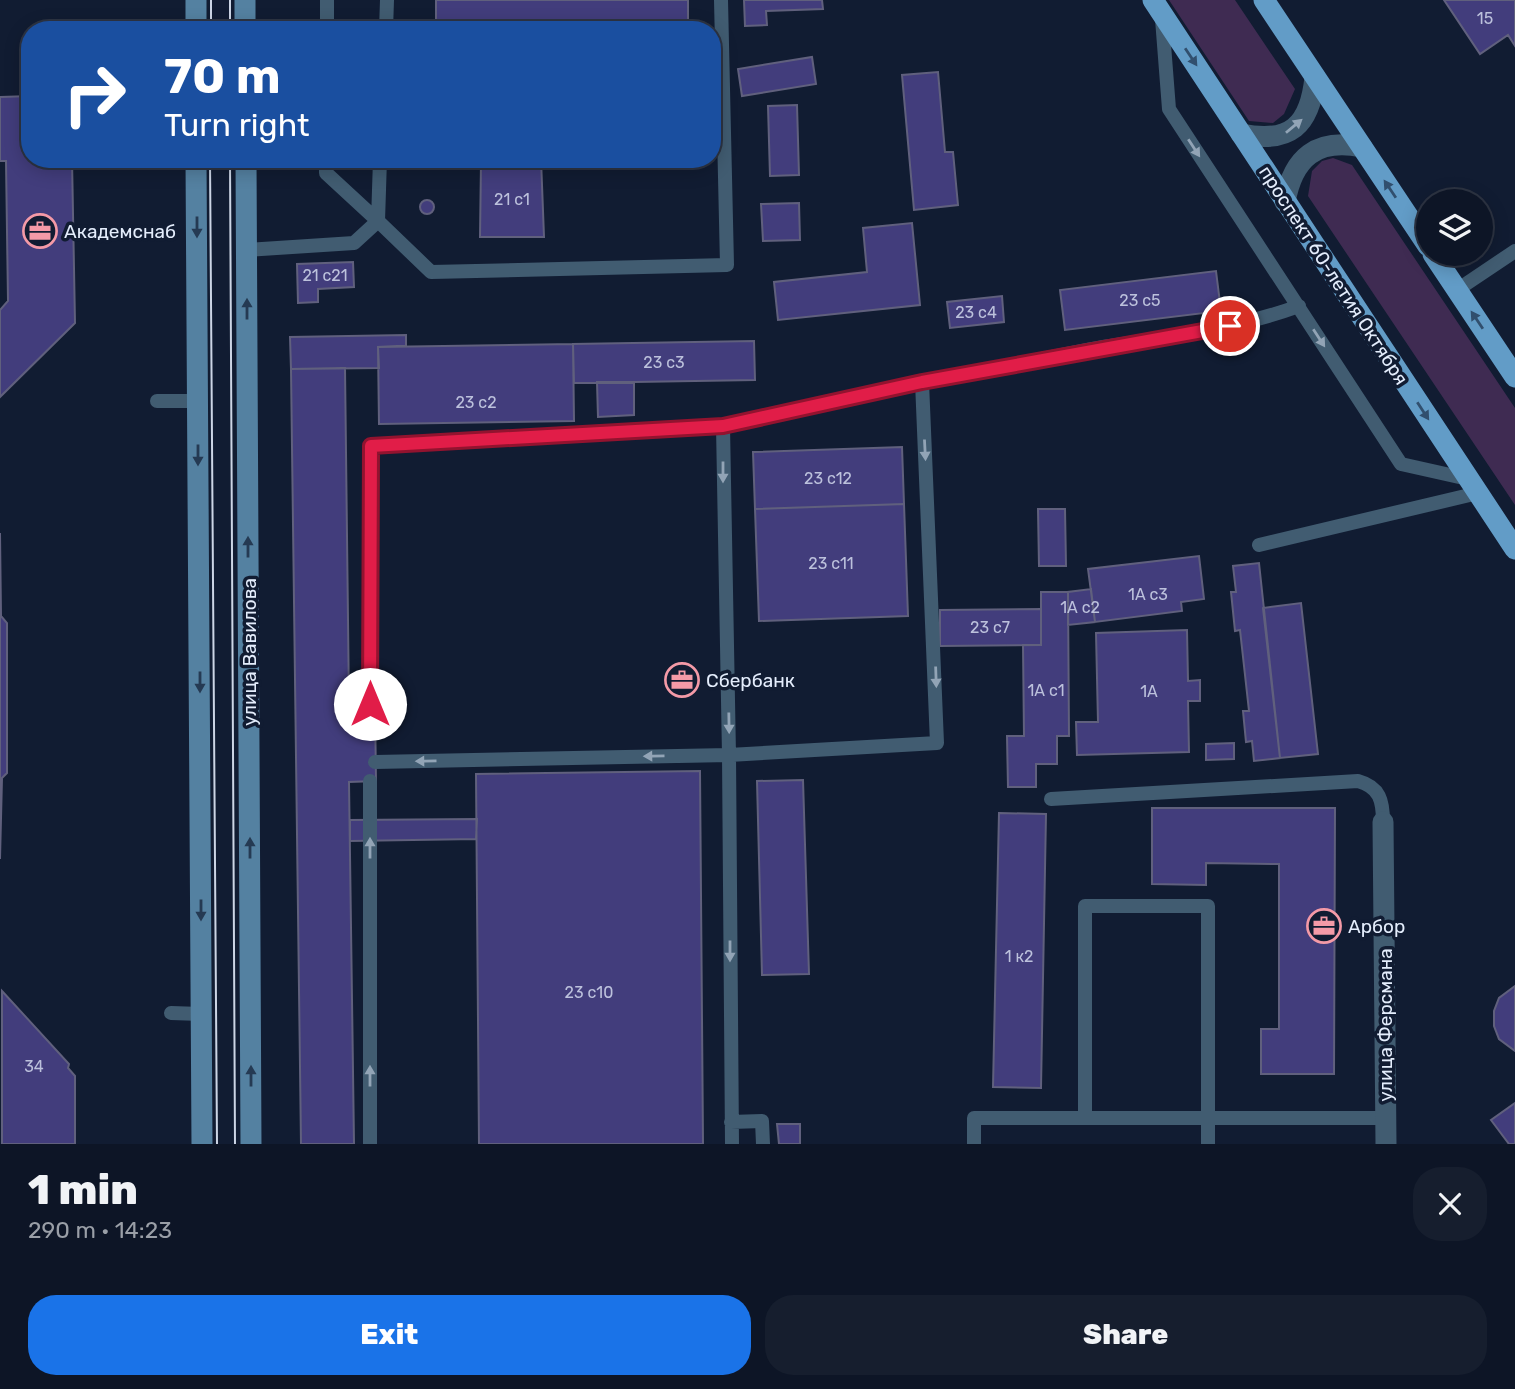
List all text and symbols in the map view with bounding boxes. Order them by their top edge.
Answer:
house number: 15 [1477,9,1493,28]
text: 70 m [164,47,281,105]
one-way arrow [1184,47,1197,67]
icon: right [49,49,140,140]
text: Turn right [164,106,309,144]
one-way arrow [1284,119,1302,134]
one-way arrow [1187,139,1201,157]
street label: проспект 60-летия Октября [1254,161,1413,389]
one-way arrow [1383,180,1397,198]
map controls [1416,189,1493,266]
button: layers [1416,189,1493,266]
house number: 21 с1 [494,190,530,209]
office icon: Академснаб [21,212,59,250]
one-way arrow [191,217,203,239]
place label: Академснаб [64,220,176,243]
house number: 21 с21 [302,266,348,285]
house number: 23 с5 [1119,291,1161,310]
pin [1200,296,1260,356]
one-way arrow [241,297,253,319]
house number: 23 с4 [955,303,997,322]
icon: arrive [1211,307,1249,345]
one-way arrow [1470,311,1484,329]
one-way arrow [1312,329,1326,347]
house number: 23 с3 [643,353,685,372]
house number: 23 с2 [455,393,497,412]
one-way arrow [1416,402,1430,420]
one-way arrow [920,439,931,461]
one-way arrow [192,444,204,466]
one-way arrow [717,461,729,483]
house number: 23 с12 [804,469,852,488]
one-way arrow [242,536,254,558]
house number: 23 с11 [808,554,854,573]
street label: улица Вавилова [238,578,261,726]
house number: 1А с3 [1128,585,1168,604]
house number: 1А с2 [1060,598,1100,617]
house number: 23 с7 [970,618,1010,637]
office icon: Сбербанк [663,661,701,699]
one-way arrow [931,666,942,688]
position arrow [333,667,407,741]
place label: Сбербанк [706,669,795,692]
one-way arrow [194,672,206,694]
house number: 1А с1 [1027,681,1065,700]
house number: 1А [1140,682,1158,701]
one-way arrow [723,713,735,735]
one-way arrow [642,751,664,762]
one-way arrow [415,755,437,767]
one-way arrow [244,837,256,859]
one-way arrow [364,837,376,859]
one-way arrow [195,899,207,921]
office icon: Арбор [1305,907,1343,945]
place label: Арбор [1348,915,1405,938]
one-way arrow [724,940,736,962]
house number: 1 к2 [1005,947,1033,966]
street label: улица Ферсмана [1374,948,1397,1102]
house number: 23 с10 [565,983,613,1002]
house number: 34 [24,1057,44,1076]
one-way arrow [245,1065,257,1087]
one-way arrow [364,1065,376,1087]
text: 1 min [28,1165,138,1215]
button: close [1413,1167,1487,1241]
text: 290 m · 14:23 [28,1216,172,1244]
button: Exit [28,1295,751,1375]
button: Share [765,1295,1487,1375]

